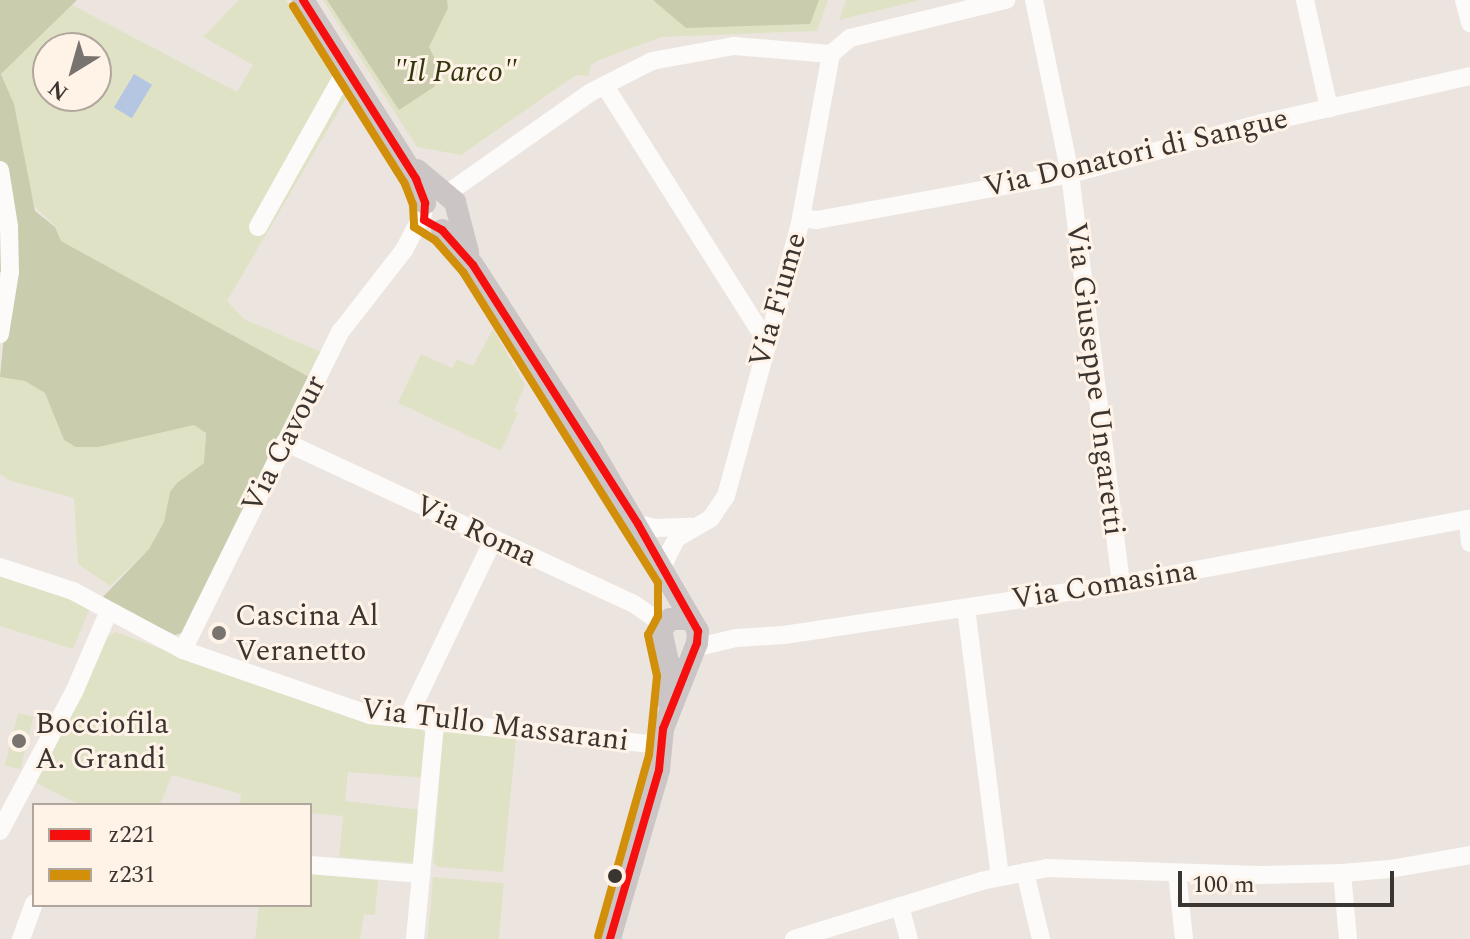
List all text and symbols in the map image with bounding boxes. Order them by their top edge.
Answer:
north arrow [32,32,112,112]
park label: "Il Parco" [393,54,517,90]
text: N [41,71,76,109]
street label: Via Donatori di Sangue [981,101,1291,205]
street label: Via Giuseppe Ungaretti [1058,220,1132,538]
street label: Via Fiume [742,229,814,371]
street label: Via Cavour [234,369,334,519]
street label: Via Roma [409,487,543,575]
street label: Via Comasina [1009,553,1199,617]
place label: Cascina Al Veranetto [235,598,379,668]
marker: Cascina Al Veranetto [210,624,228,642]
street label: Via Tullo Massarani [359,691,631,759]
place label: Bocciofila A. Grandi [35,706,169,776]
marker: Bocciofila A. Grandi [10,732,28,750]
legend [32,803,312,907]
text: z221 [108,817,156,853]
scale bar [1182,855,1398,905]
text: z231 [108,857,156,893]
text: 100 m [1192,867,1255,903]
unlabelled marker [607,868,623,884]

